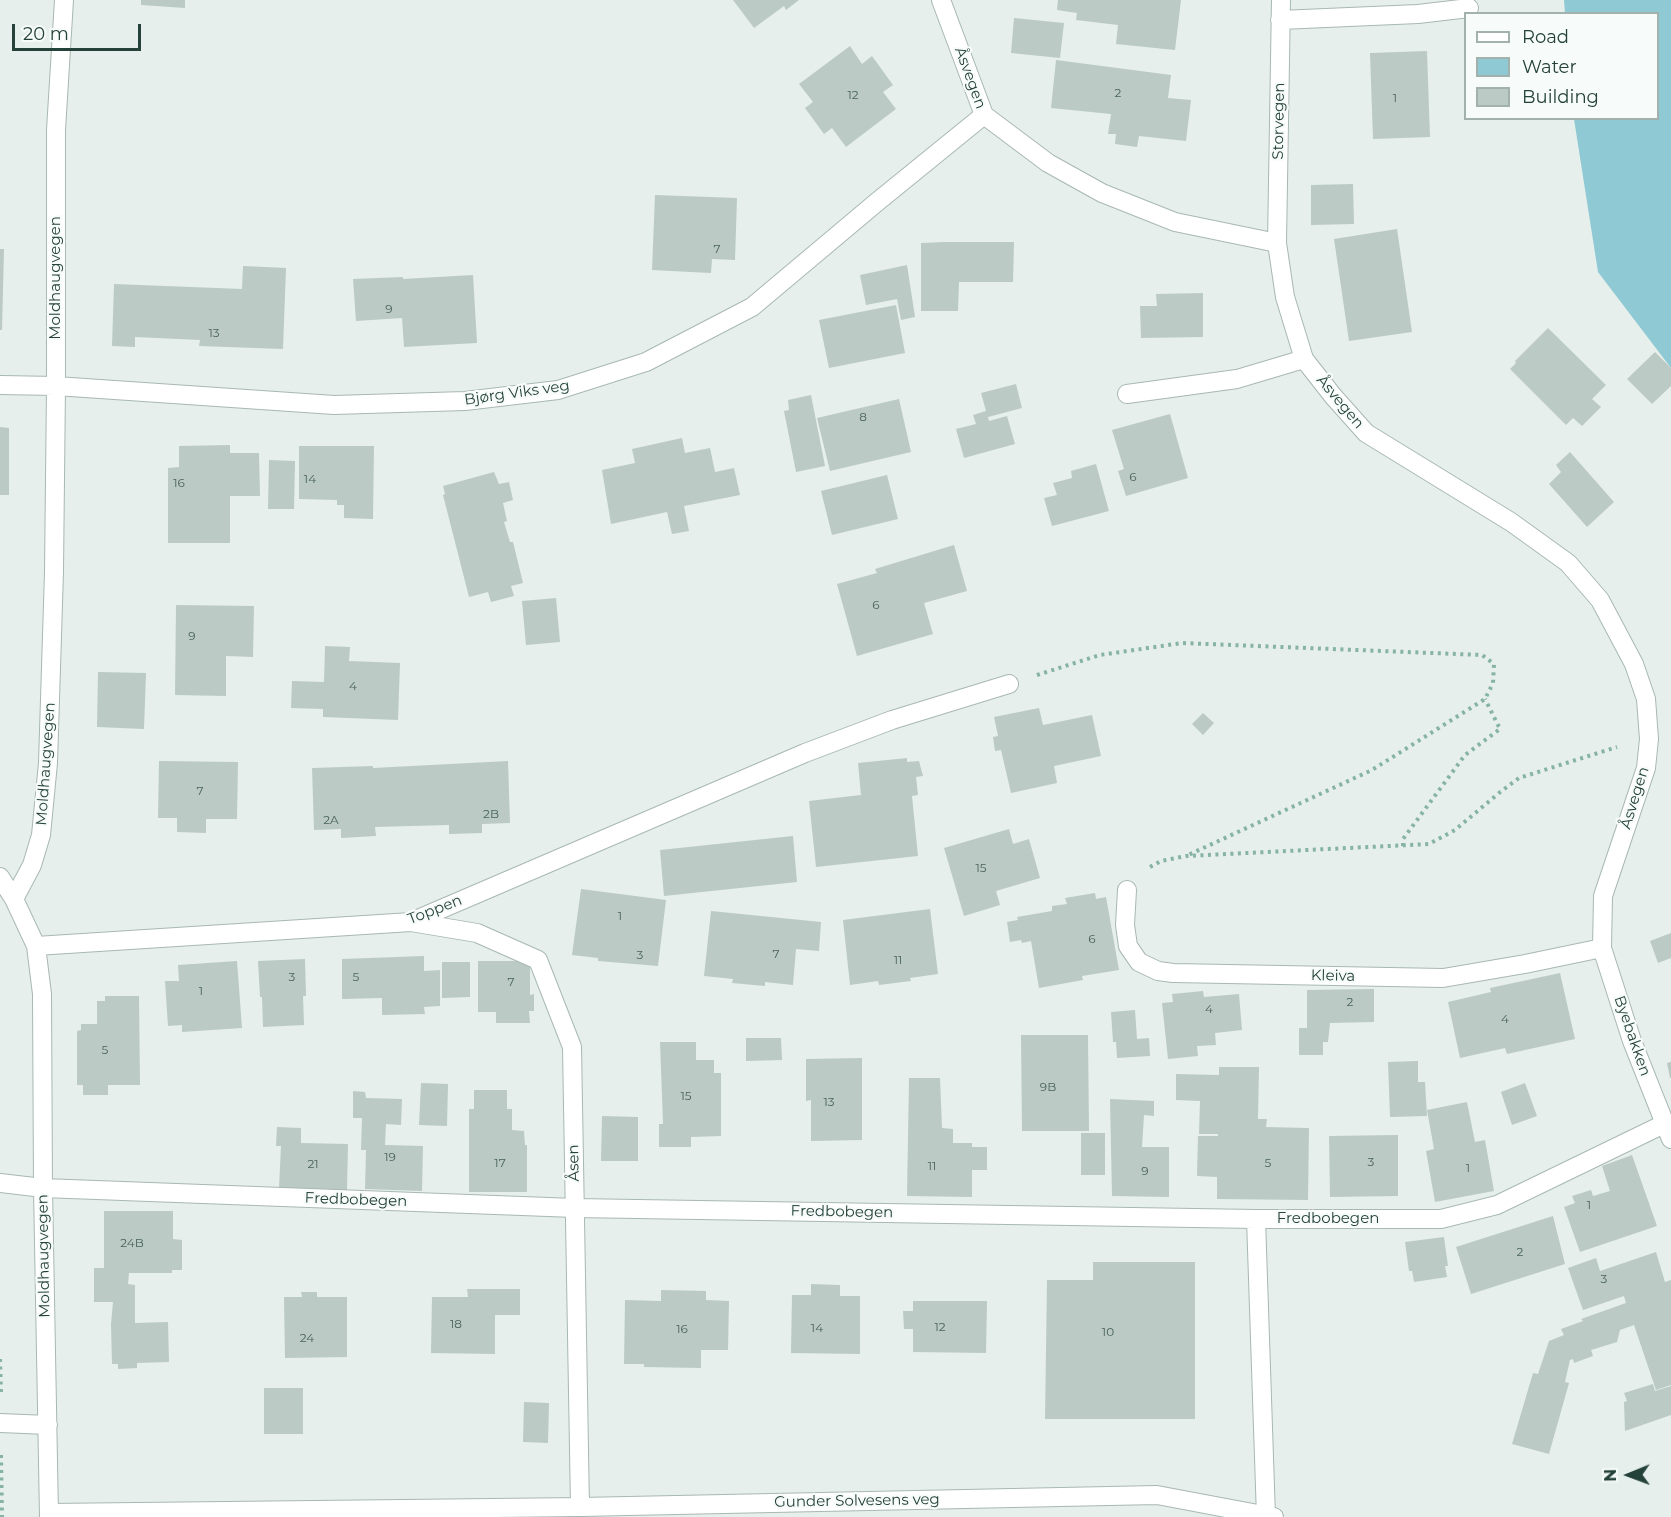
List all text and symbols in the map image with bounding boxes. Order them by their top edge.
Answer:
scale bar [15,12,144,50]
legend [1464,12,1659,120]
text: 20 m [23,23,69,45]
text: Road [1522,26,1569,48]
street label: Åsvegen [951,45,989,111]
text: Water [1522,56,1577,78]
street label: Storvegen [1269,82,1289,160]
house number: 2 [1115,86,1121,100]
text: Building [1522,86,1599,108]
house number: 12 [847,88,859,102]
house number: 1 [1393,91,1397,105]
street label: Moldhaugvegen [47,216,65,340]
house number: 7 [713,242,721,256]
house number: 9 [385,302,393,316]
house number: 13 [208,326,220,340]
street label: Åsvegen [1312,372,1368,432]
street label: Bjørg Viks veg [463,377,571,409]
house number: 8 [859,410,867,424]
house number: 6 [1129,470,1137,484]
house number: 14 [304,472,316,486]
house number: 16 [173,476,185,490]
house number: 6 [872,598,880,612]
house number: 9 [188,629,196,643]
house number: 4 [349,679,357,693]
street label: Moldhaugvegen [33,702,59,826]
street label: Åsvegen [1617,765,1653,831]
house number: 7 [196,784,204,798]
house number: 2B [483,807,499,821]
house number: 2A [323,813,339,827]
house number: 15 [975,861,987,875]
street label: Toppen [405,891,465,929]
house number: 1 [618,909,622,923]
house number: 6 [1088,932,1096,946]
house number: 7 [772,947,780,961]
house number: 3 [637,948,643,962]
house number: 11 [894,953,902,967]
street label: Kleiva [1311,967,1355,985]
house number: 3 [289,970,295,984]
house number: 5 [353,970,359,984]
house number: 7 [507,975,515,989]
house number: 1 [199,984,203,998]
street label: Byebakken [1610,993,1654,1079]
house number: 2 [1347,995,1353,1009]
house number: 4 [1205,1002,1213,1016]
house number: 4 [1501,1012,1509,1026]
house number: 5 [102,1043,108,1057]
house number: 9B [1040,1080,1056,1094]
house number: 15 [680,1089,692,1103]
house number: 13 [823,1095,835,1109]
street label: Åsen [565,1144,583,1182]
house number: 19 [384,1150,396,1164]
house number: 3 [1368,1155,1374,1169]
house number: 17 [494,1156,506,1170]
house number: 5 [1265,1156,1271,1170]
house number: 21 [307,1157,319,1171]
house number: 11 [928,1159,936,1173]
house number: 1 [1466,1161,1470,1175]
house number: 9 [1141,1164,1149,1178]
street label: Fredbobegen [304,1189,408,1211]
street label: Moldhaugvegen [34,1194,54,1318]
house number: 1 [1587,1198,1591,1212]
street label: Fredbobegen [791,1202,893,1222]
street label: Fredbobegen [1277,1210,1379,1228]
house number: 24B [120,1236,144,1250]
house number: 2 [1517,1245,1523,1259]
house number: 3 [1601,1272,1607,1286]
house number: 18 [450,1317,462,1331]
house number: 12 [934,1320,946,1334]
house number: 14 [811,1321,823,1335]
house number: 16 [676,1322,688,1336]
house number: 10 [1102,1325,1114,1339]
house number: 24 [300,1331,314,1345]
north arrow [1599,1445,1659,1505]
text: N [1601,1469,1620,1482]
street label: Gunder Solvesens veg [774,1491,940,1511]

